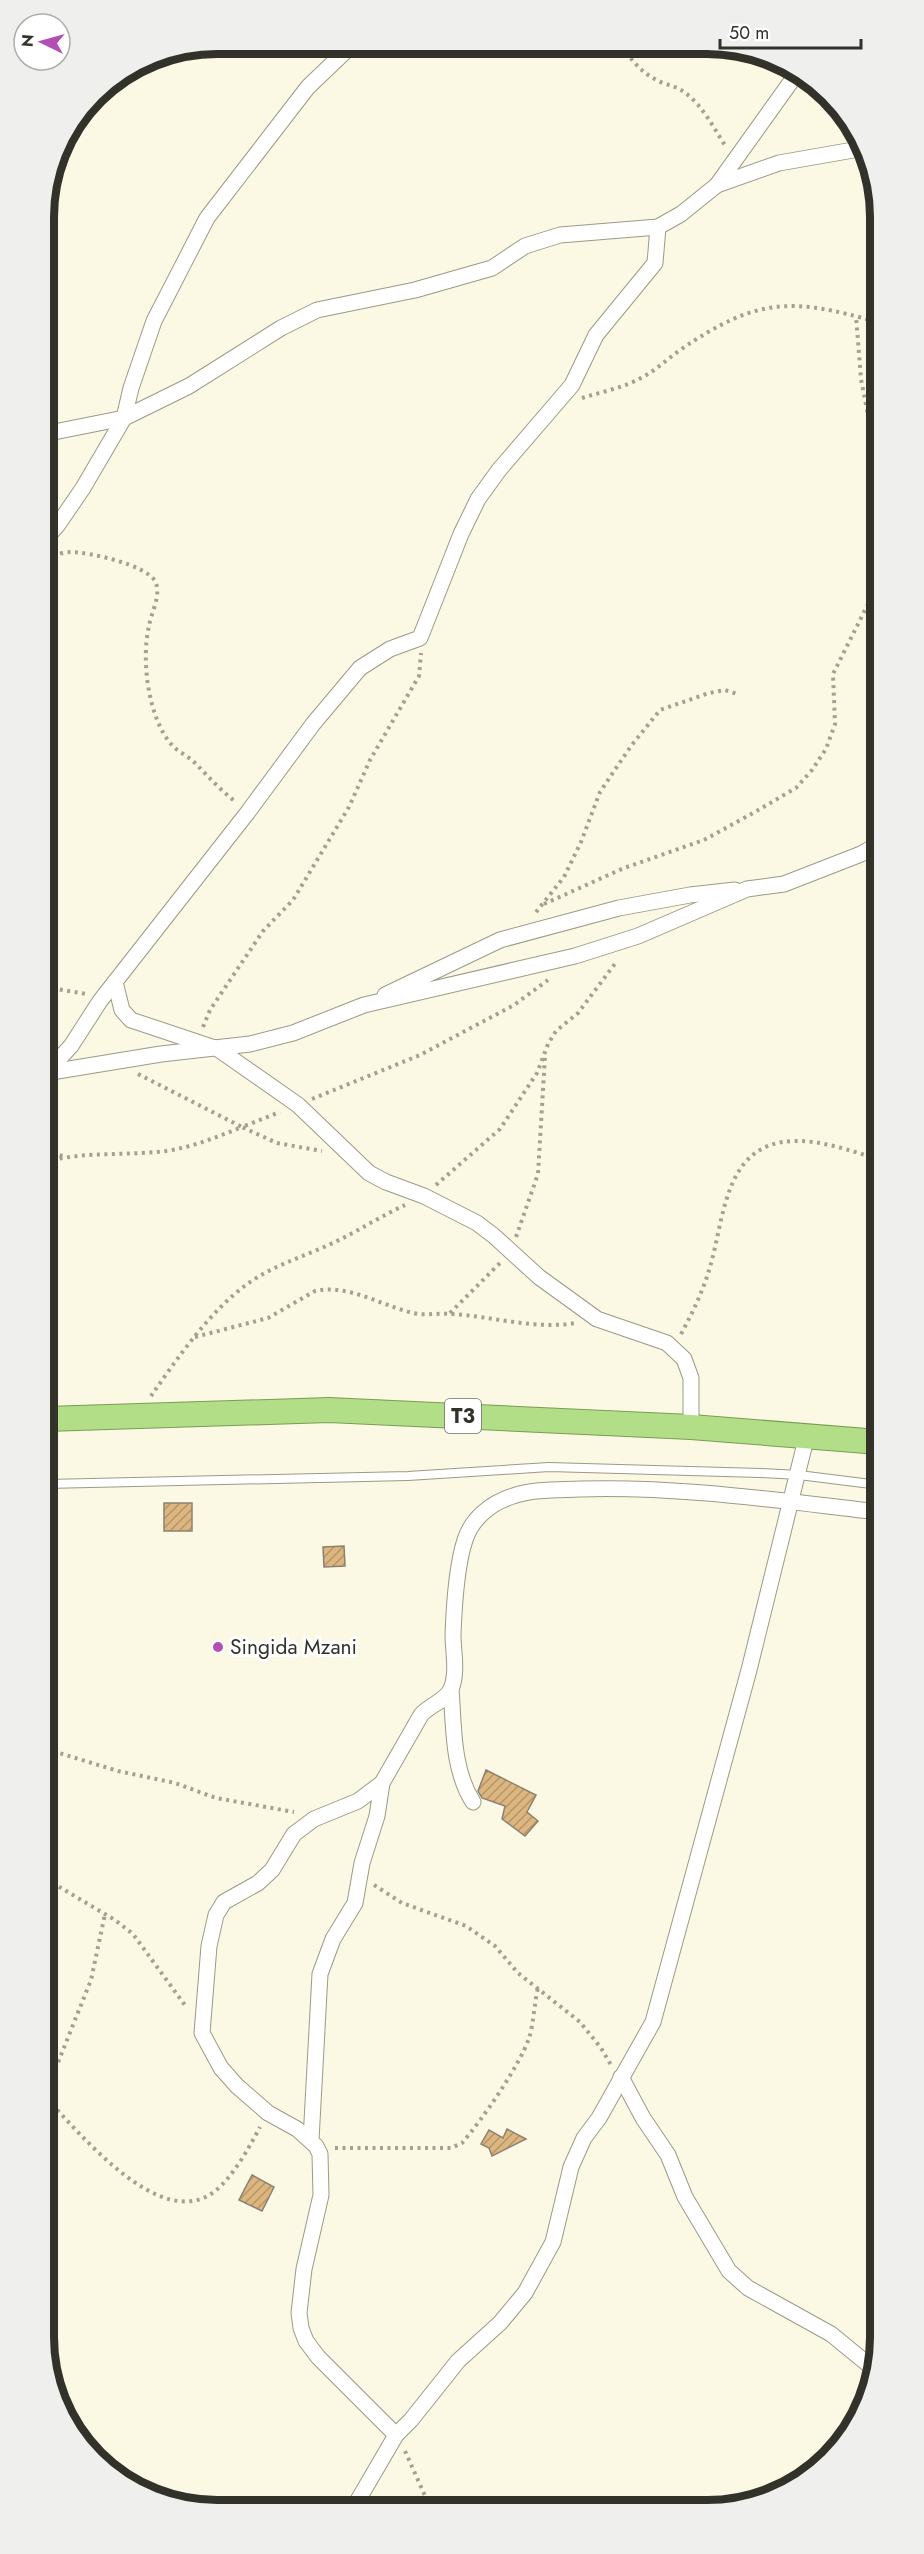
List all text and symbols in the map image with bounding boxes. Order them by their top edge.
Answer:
north arrow [12,12,72,72]
scale bar [720,12,861,50]
text: 50 m [729,20,769,46]
text: N [16,33,40,48]
road number: T3 [445,1399,481,1433]
place label: Singida Mzani [230,1632,357,1662]
marker: Singida Mzani [211,1640,225,1654]

